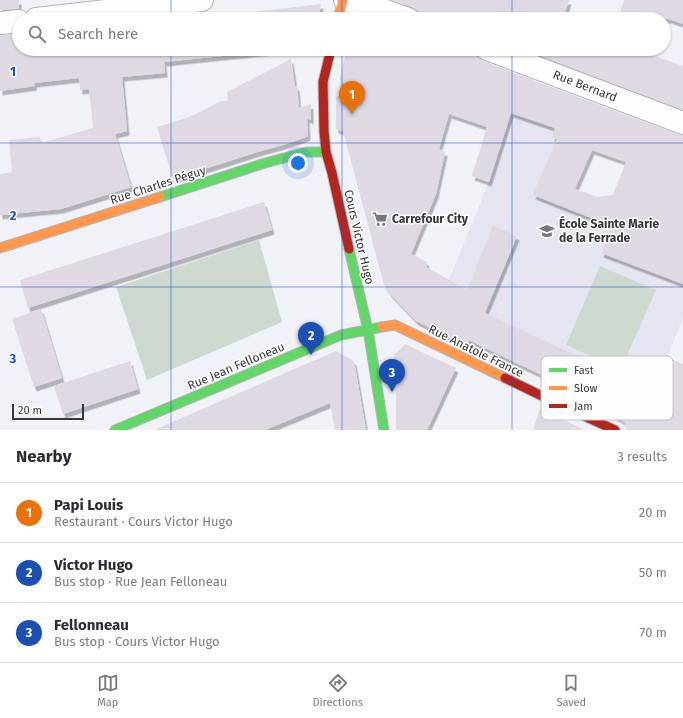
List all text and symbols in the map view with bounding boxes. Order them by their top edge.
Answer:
search box [12,12,671,56]
icon: search [26,23,48,45]
text: Search here [58,25,138,43]
text: 1 [10,64,16,79]
street label: Rue Bernard [551,67,619,105]
pin: 1 [339,81,365,114]
your location [288,153,308,173]
street label: Rue Charles Péguy [108,163,208,207]
street label: Cours Victor Hugo [341,188,377,286]
text: 2 [10,208,17,223]
supermarket icon: Carrefour City [371,210,389,228]
place label: Carrefour City [392,212,469,226]
place label: École Sainte Marie de la Ferrade [559,215,659,245]
school or university icon: École Sainte Marie de la Ferrade [538,222,556,240]
pin: 2 [298,322,324,355]
street label: Rue Anatole France [426,322,526,380]
street label: Rue Jean Felloneau [186,339,286,393]
text: 3 [9,351,17,366]
legend [541,356,673,420]
pin: 3 [379,359,405,392]
text: Fast [574,364,594,377]
text: Slow [574,382,598,395]
text: Jam [574,400,593,413]
scale bar [12,402,84,421]
text: 20 m [18,404,42,417]
text: Nearby [16,446,71,467]
text: 3 results [617,449,667,464]
text: Papi Louis [54,496,123,514]
text: 1 [26,505,32,520]
text: 20 m [639,505,667,520]
text: Restaurant · Cours Victor Hugo [54,514,233,529]
text: Victor Hugo [54,556,133,574]
text: 2 [26,565,32,580]
text: 50 m [639,565,667,580]
text: Bus stop · Rue Jean Felloneau [54,574,227,589]
text: Fellonneau [54,616,129,634]
text: 3 [26,625,32,640]
text: 70 m [640,625,667,640]
text: Bus stop · Cours Victor Hugo [54,634,220,649]
tab: Map [97,672,119,709]
tab: Directions [312,672,363,709]
tab: Saved [556,672,586,709]

